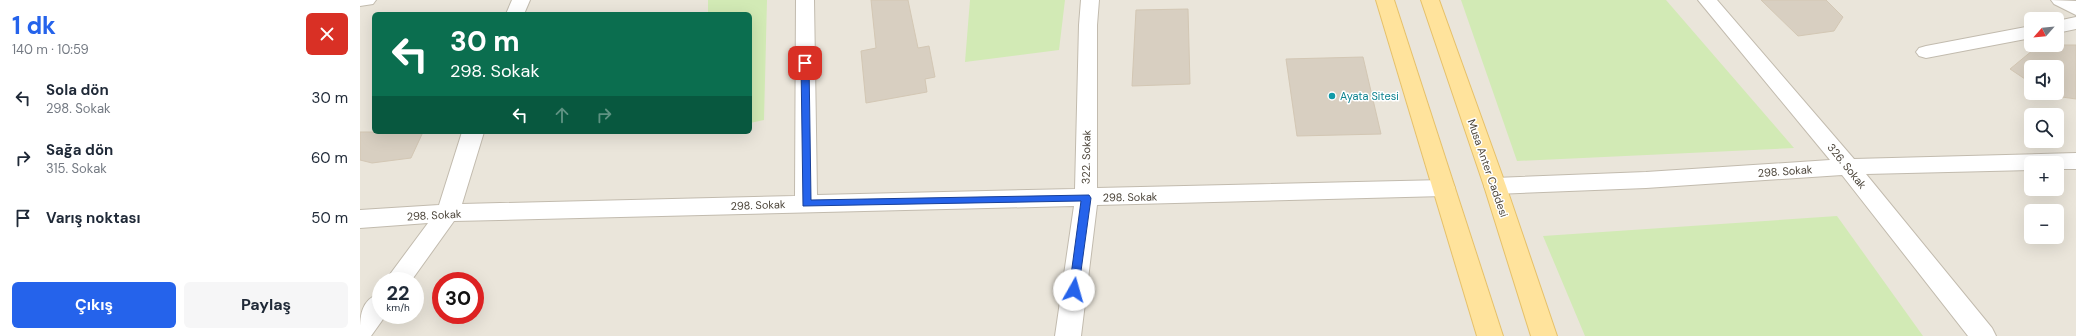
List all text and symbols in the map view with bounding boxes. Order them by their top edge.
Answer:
text: 1 dk [12,10,56,41]
north arrow [2024,12,2064,52]
map controls [2024,12,2064,244]
button: close [306,13,348,55]
text: 30 m [450,23,520,60]
icon: left [384,28,436,80]
text: 140 m · 10:59 [12,41,89,58]
pin [788,46,822,80]
icon: arrive [794,52,816,74]
text: 298. Sokak [450,59,539,83]
button: sound [2024,60,2064,100]
text: Sola dön [46,80,109,100]
icon: left [12,87,34,109]
text: 30 m [312,88,348,108]
place label: Ayata Sitesi [1340,89,1399,103]
marker: Ayata Sitesi [1327,91,1337,101]
text: 298. Sokak [46,100,111,117]
icon: left [509,104,531,126]
icon: ahead [551,104,573,126]
icon: right [593,104,615,126]
button: search [2024,108,2064,148]
street label: Musa Anter Caddesi [1465,117,1511,219]
street label: 322. Sokak [1079,129,1093,184]
text: Sağa dön [46,140,113,160]
street label: 326. Sokak [1824,140,1870,192]
icon: right [12,147,34,169]
text: 60 m [311,148,348,168]
button: + [2024,156,2064,196]
text: 315. Sokak [46,160,107,177]
street label: 298. Sokak [1757,162,1813,180]
street label: 298. Sokak [1103,190,1158,204]
street label: 298. Sokak [730,197,786,213]
button: − [2024,204,2064,244]
icon: arrive [12,207,34,229]
street label: 298. Sokak [406,207,462,223]
text: Varış noktası [46,208,140,228]
text: 50 m [311,208,348,228]
position arrow [1053,269,1095,311]
speed limit sign: 30 [432,272,484,324]
text: 22 [386,280,410,306]
button: Çıkış [12,282,176,328]
button: Paylaş [184,282,348,328]
text: km/h [386,301,410,314]

